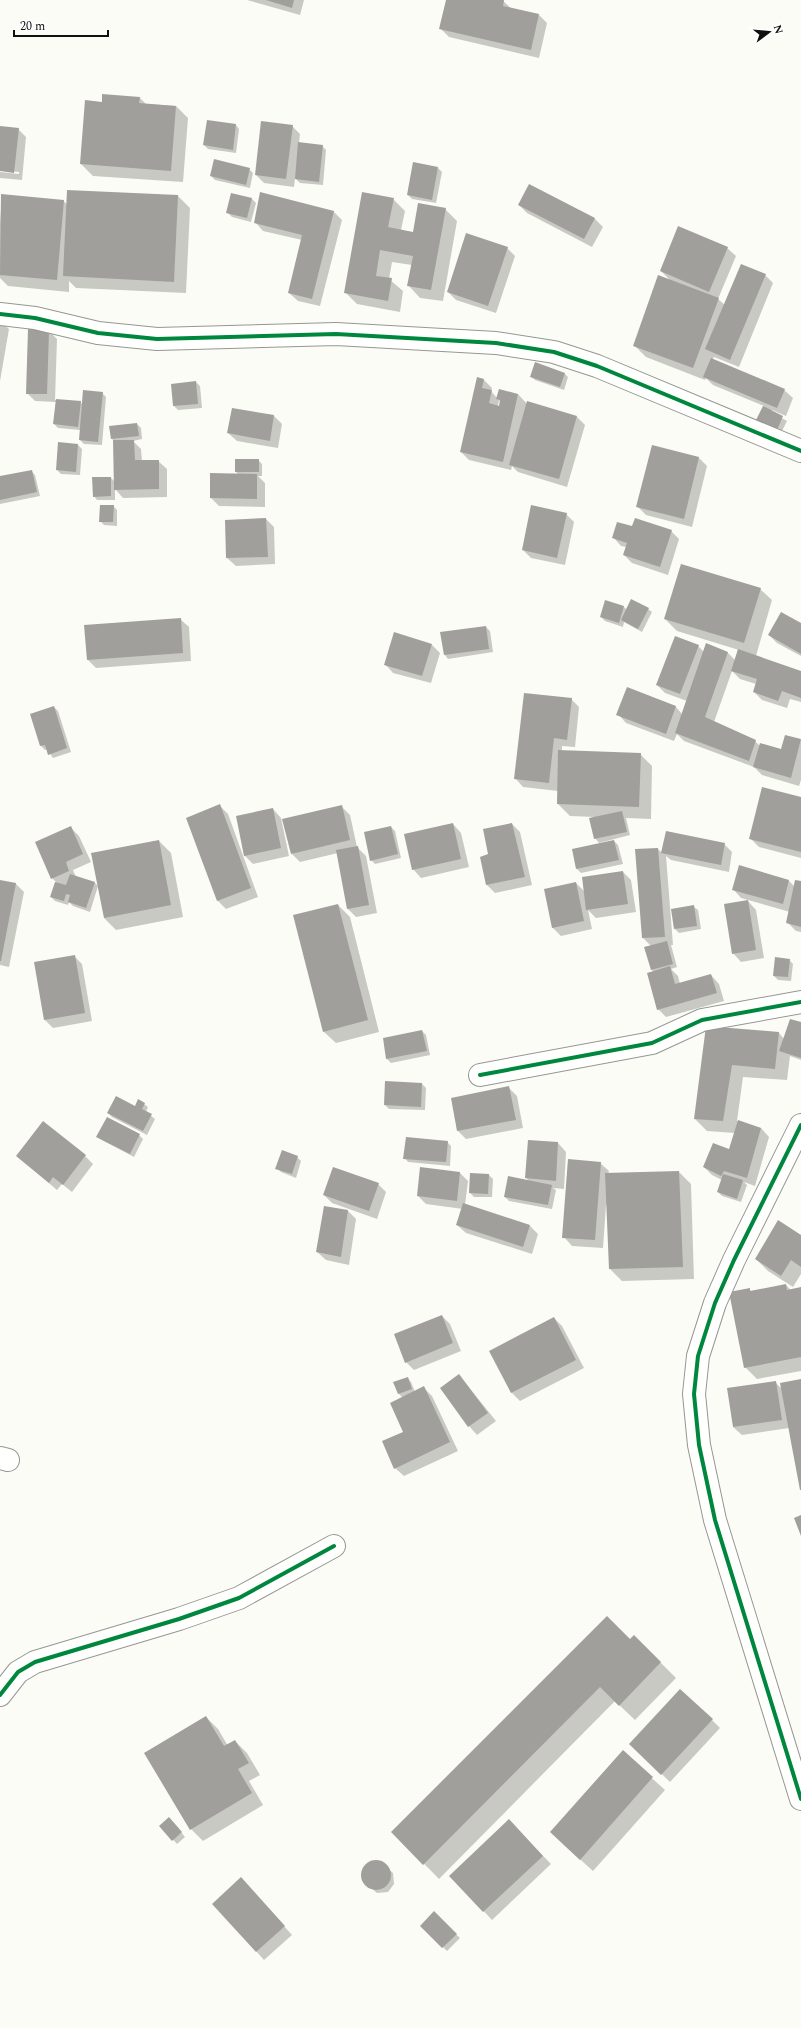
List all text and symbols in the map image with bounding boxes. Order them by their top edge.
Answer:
scale bar [14,12,108,38]
north arrow [749,12,789,52]
text: 20 m [20,17,45,36]
text: N [769,23,788,36]

